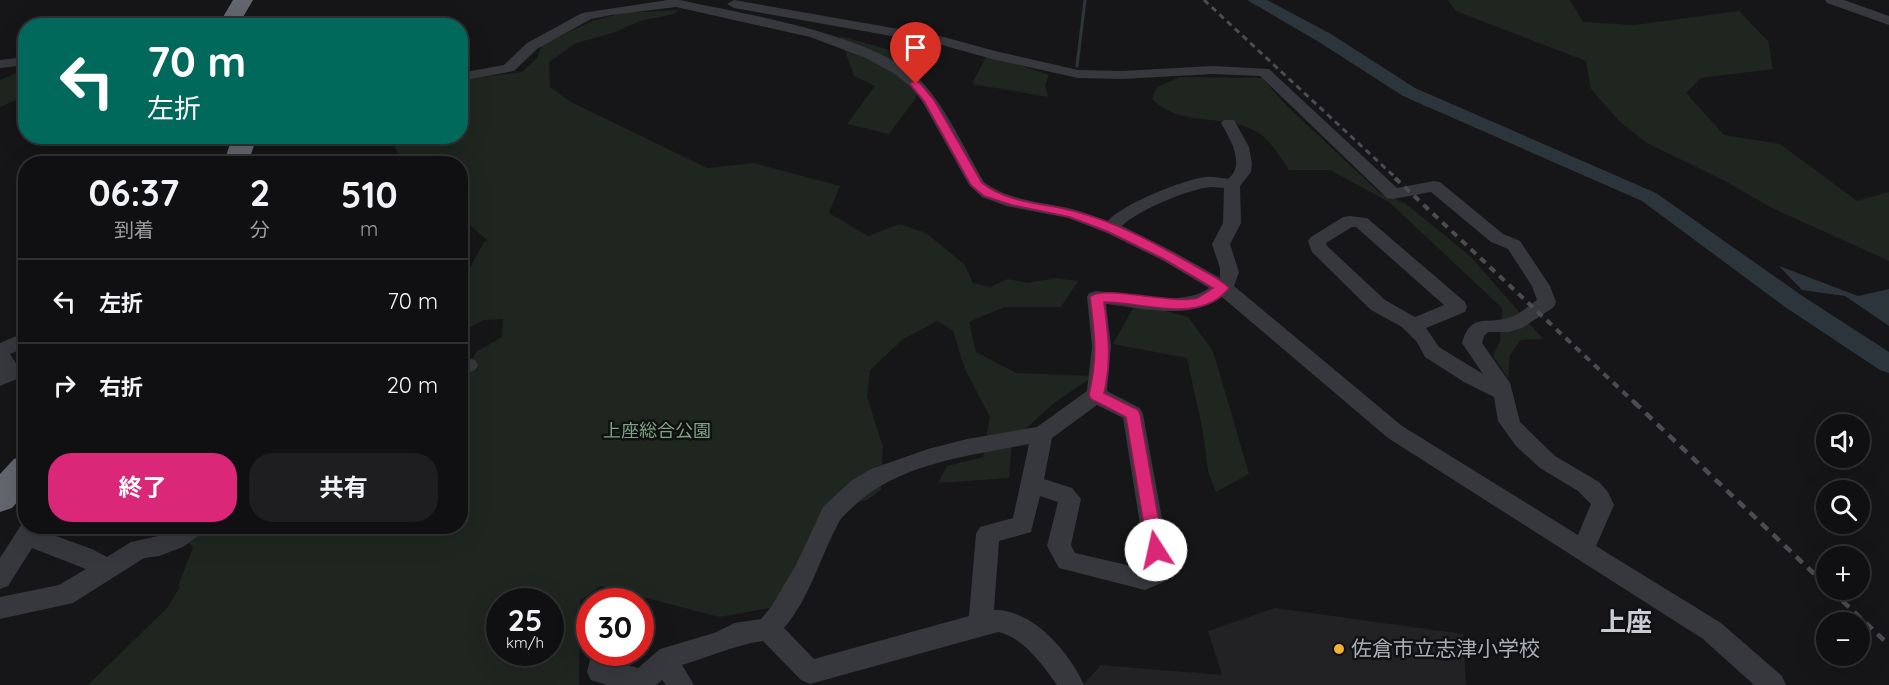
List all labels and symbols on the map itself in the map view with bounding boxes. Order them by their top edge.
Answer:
pin [890,22,941,84]
park label: 上座総合公園 [603,419,711,442]
position arrow [1124,518,1188,582]
speed limit sign: 30 [576,588,654,666]
district label: 上座 [1600,605,1652,638]
place label: 佐倉市立志津小学校 [1351,635,1540,661]
marker: 佐倉市立志津小学校 [1332,642,1346,656]

